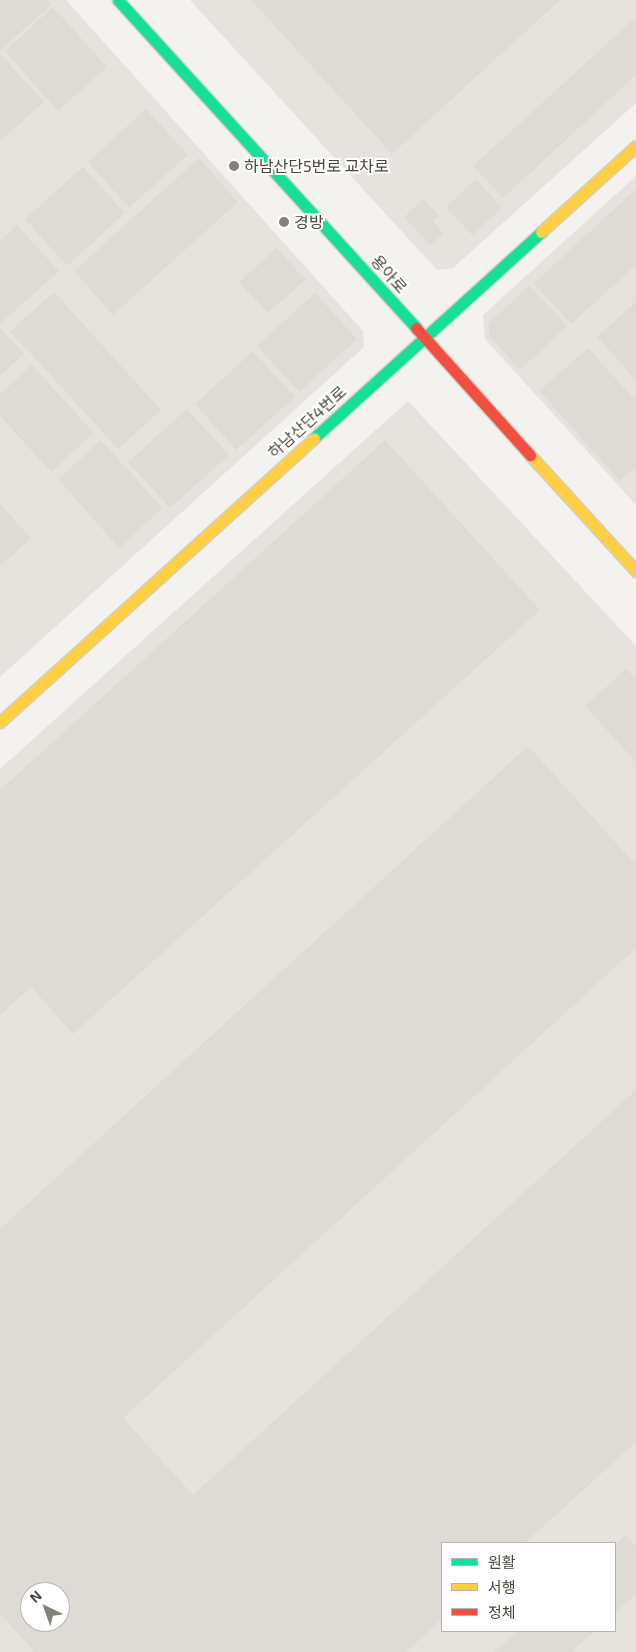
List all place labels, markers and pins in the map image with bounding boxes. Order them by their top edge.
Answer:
place label: 하남산단5번로 교차로 [244,156,389,176]
marker: 하남산단5번로 교차로 [228,160,240,172]
place label: 경방 [294,212,323,232]
marker: 경방 [278,216,290,228]

